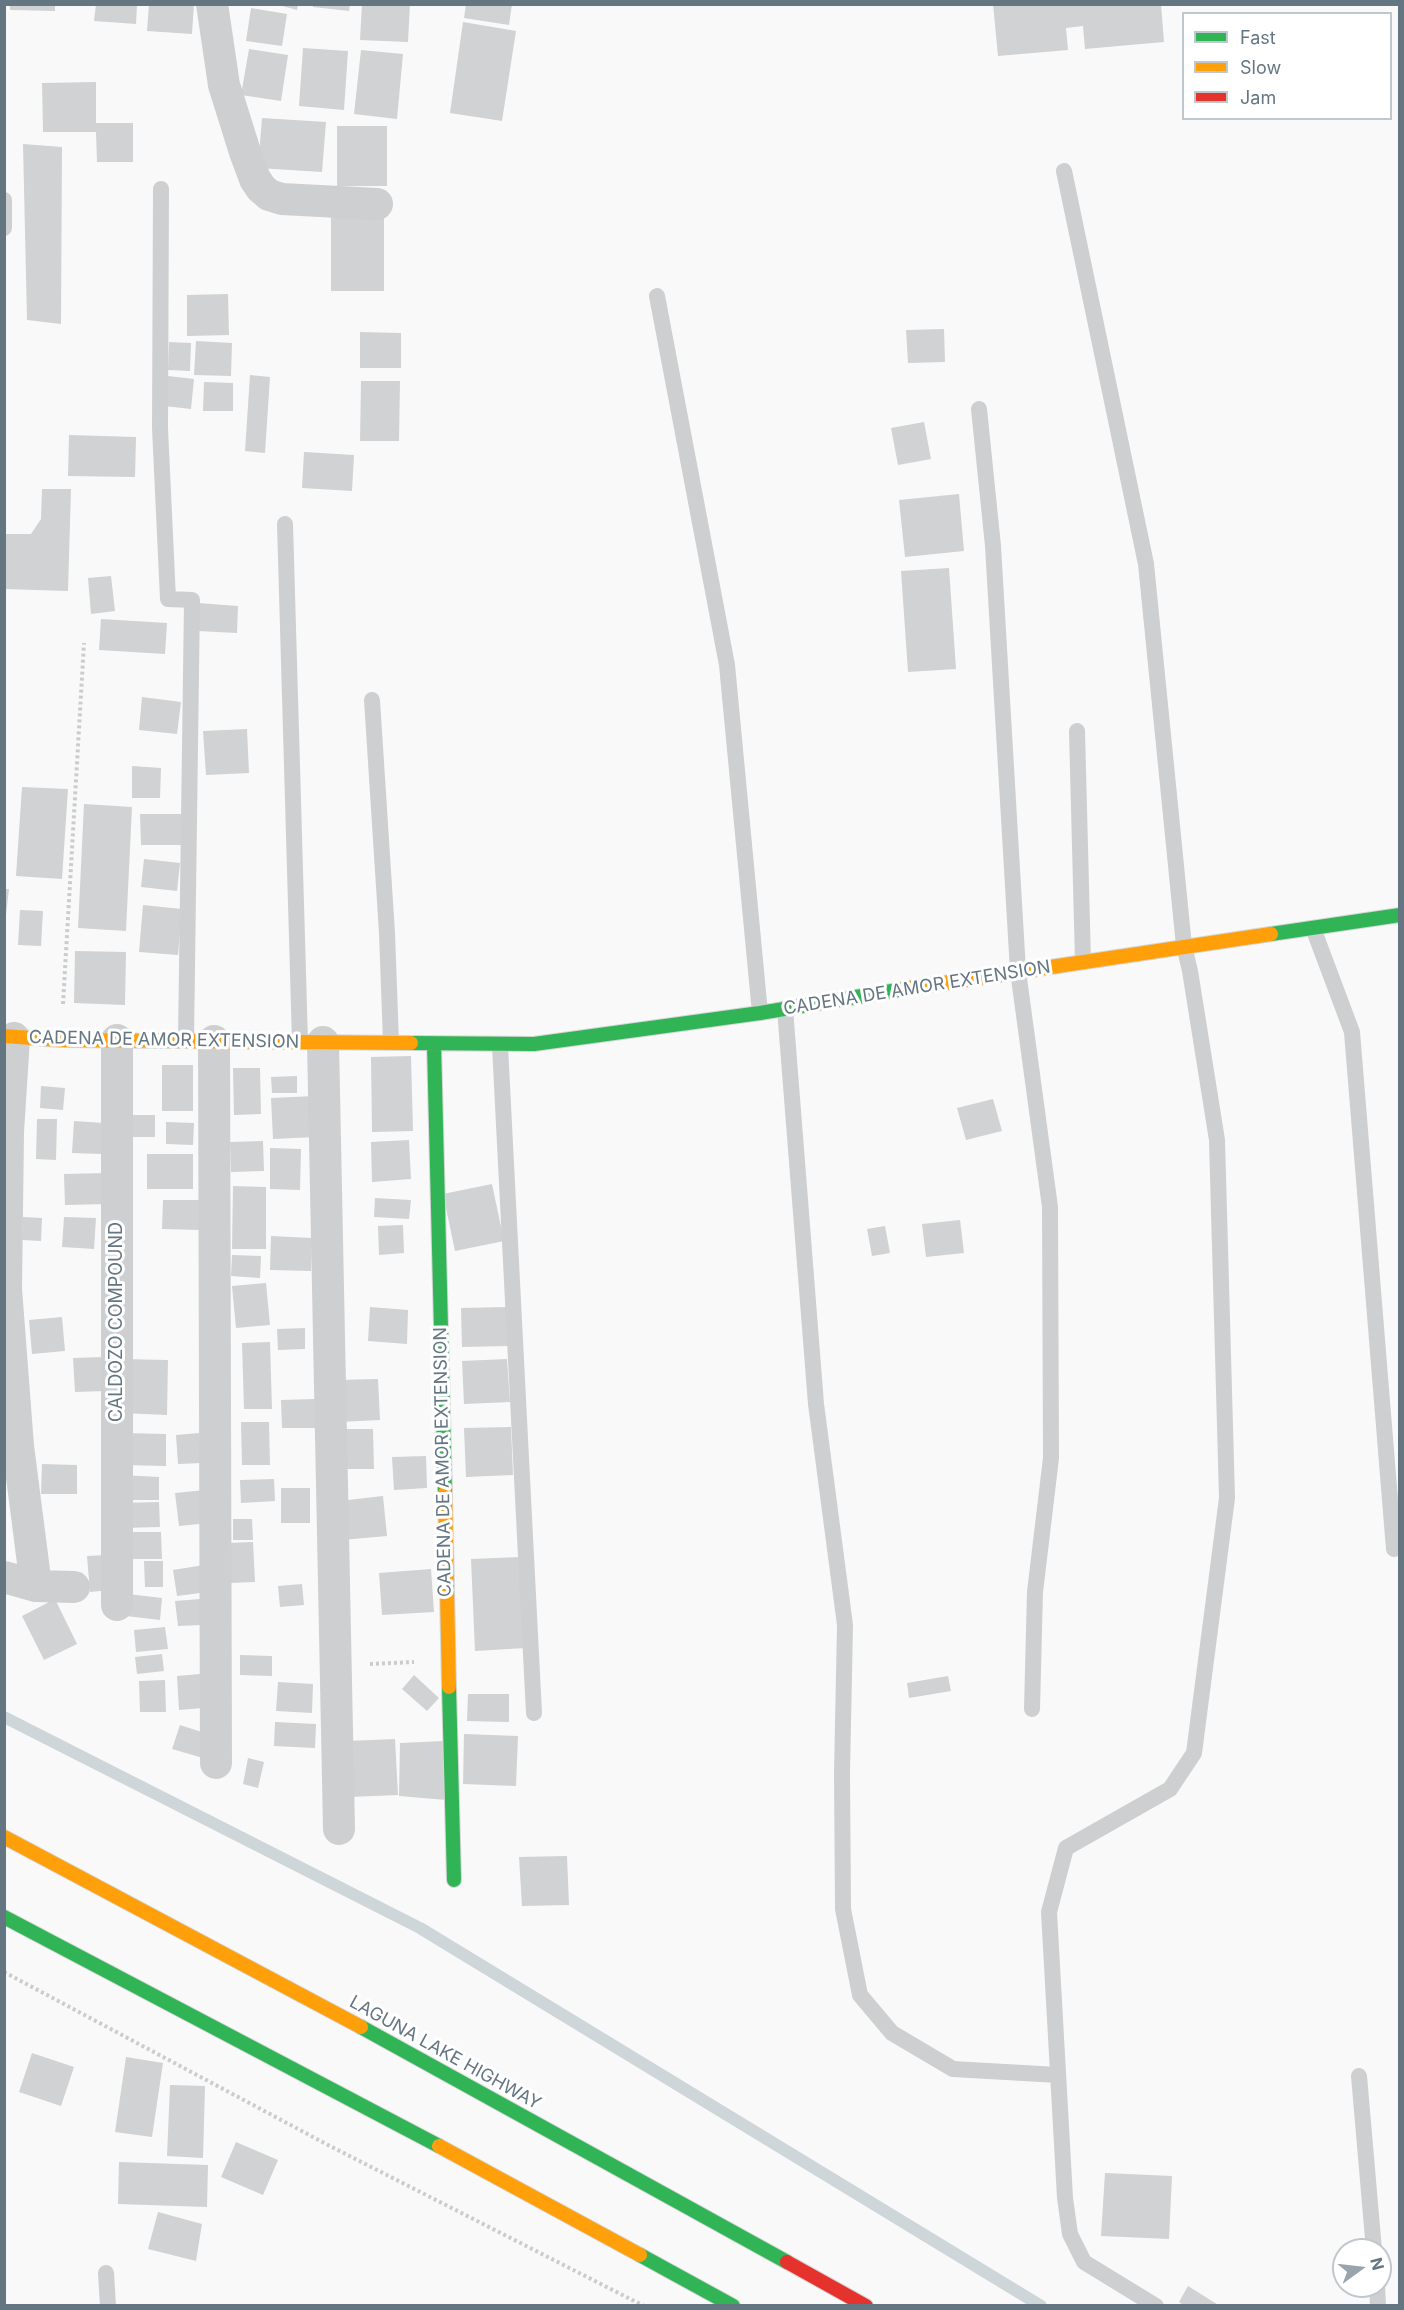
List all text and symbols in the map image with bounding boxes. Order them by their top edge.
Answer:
legend [1182,12,1392,120]
text: Fast [1240,27,1276,48]
text: Slow [1240,57,1281,78]
text: Jam [1240,87,1276,108]
street label: CADENA DE AMOR EXTENSION [782,956,1052,1020]
street label: CADENA DE AMOR EXTENSION [29,1027,299,1053]
street label: CALDOZO COMPOUND [106,1222,128,1422]
street label: CADENA DE AMOR EXTENSION [430,1327,456,1597]
street label: LAGUNA LAKE HIGHWAY [346,1991,544,2115]
north arrow [1332,2238,1392,2298]
text: N [1366,2255,1389,2272]

